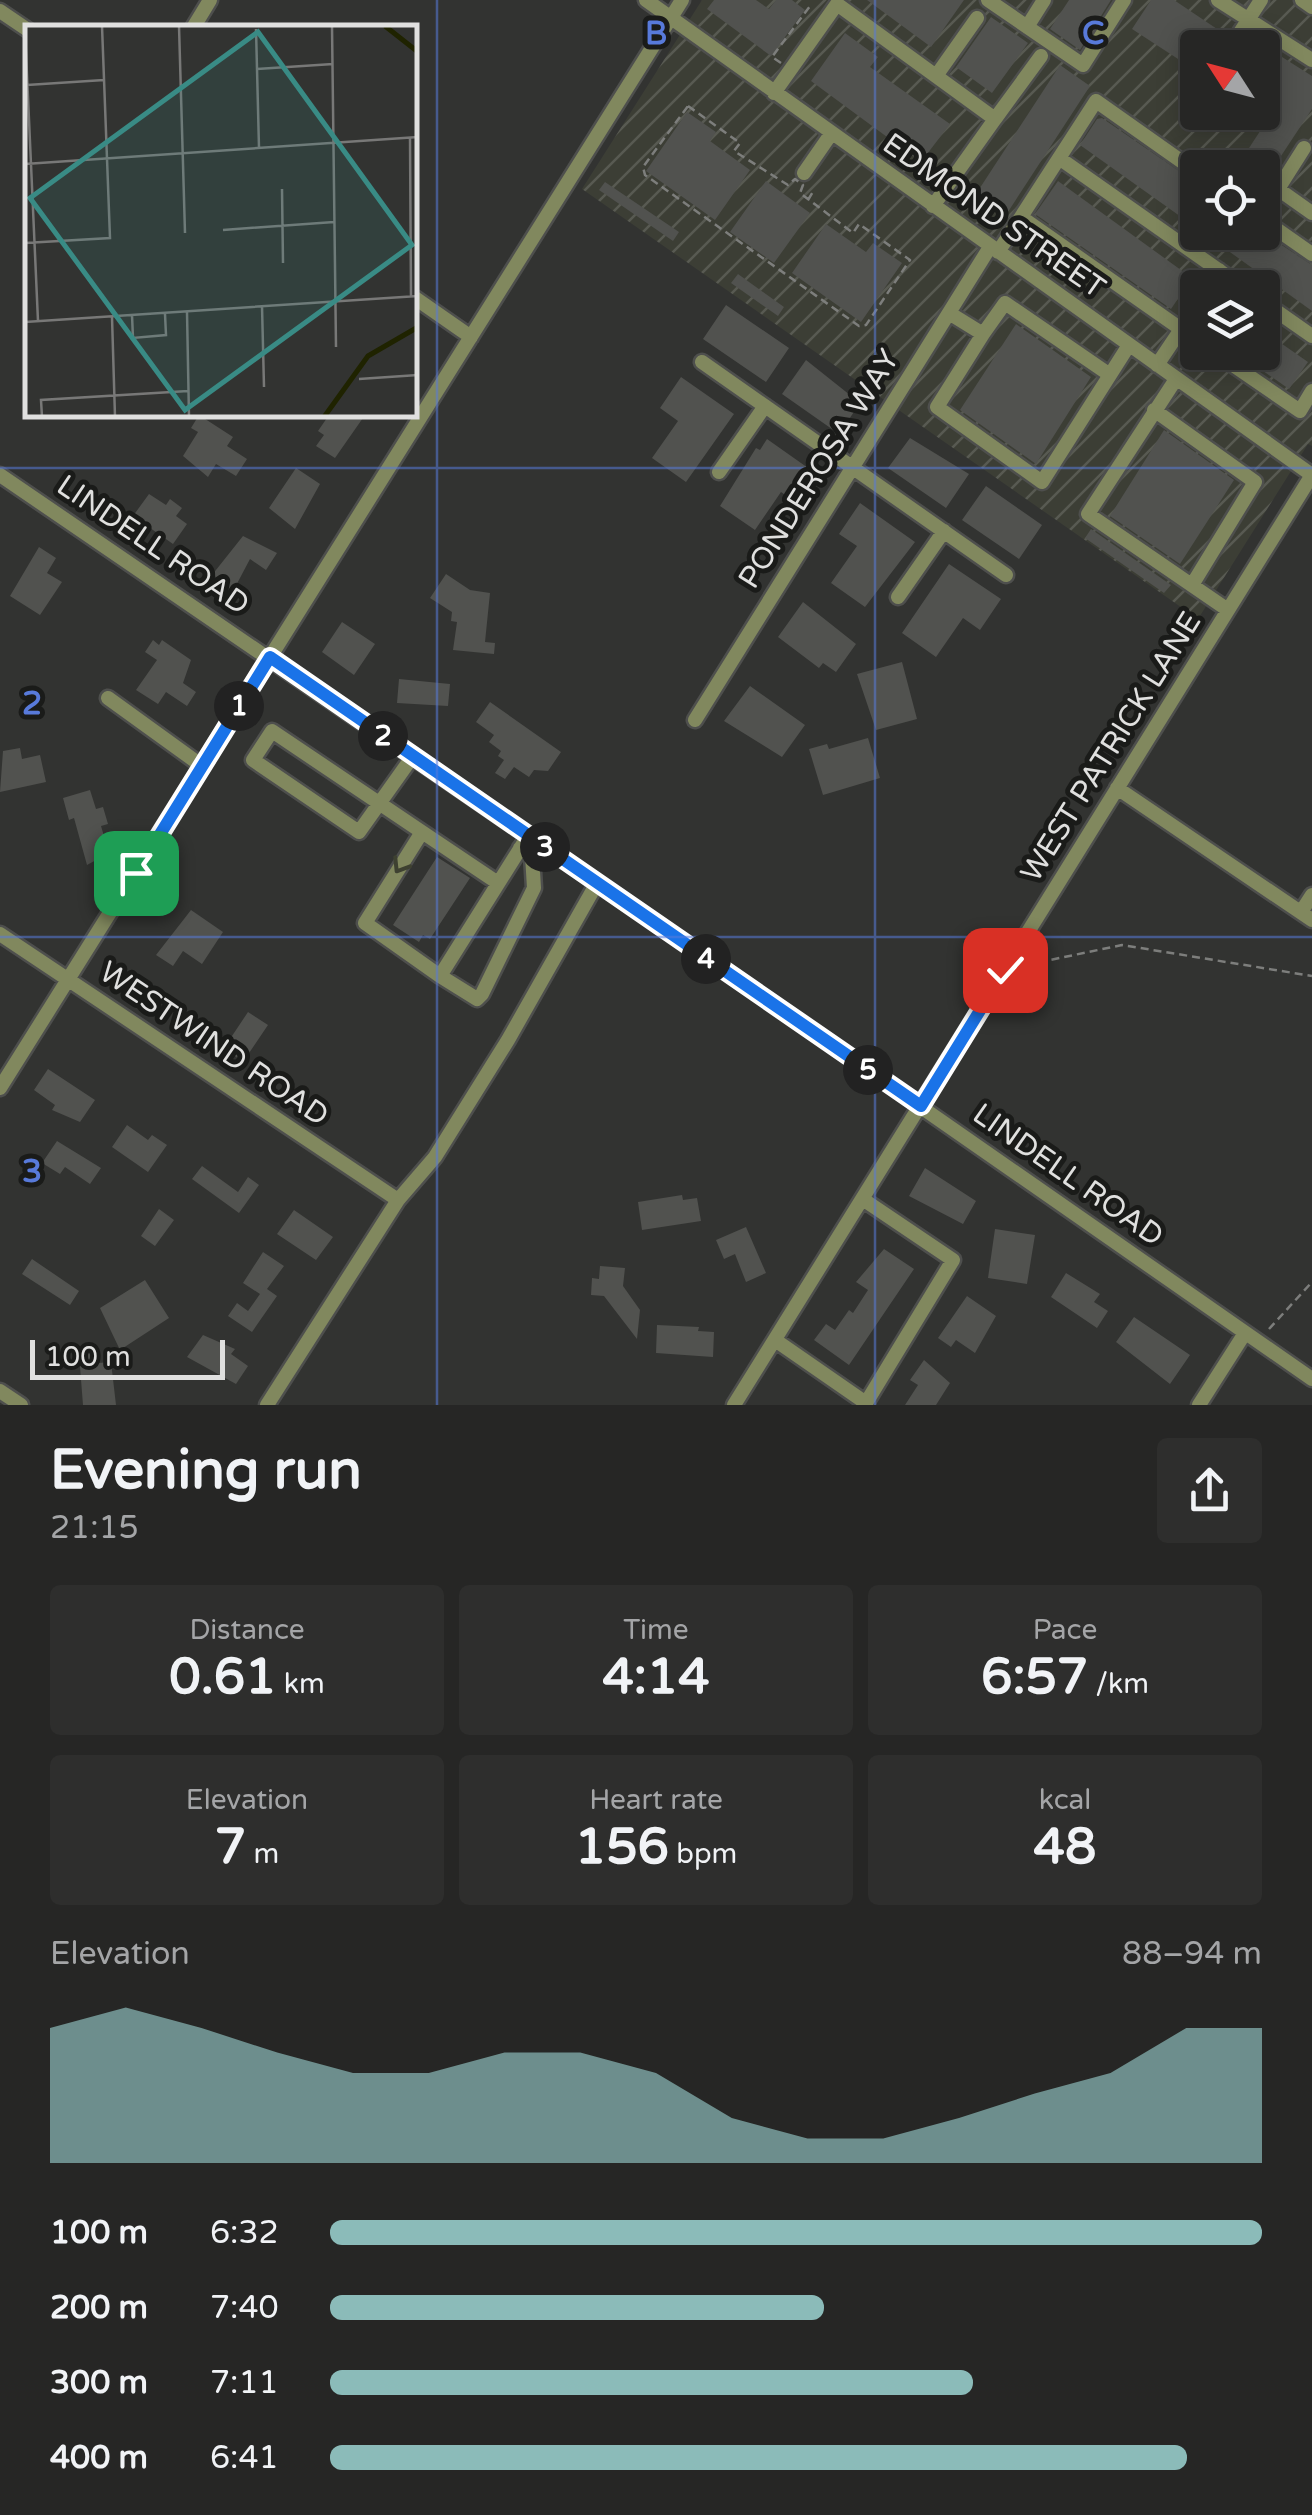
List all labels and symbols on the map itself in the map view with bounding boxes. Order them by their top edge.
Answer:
text: B [645,15,667,53]
text: C [1082,15,1104,53]
inset map [25,25,418,418]
north arrow [1180,30,1280,130]
street label: EDMOND STREET [876,125,1112,307]
street label: PONDEROSA WAY [731,343,907,595]
street label: LINDELL ROAD [50,467,256,623]
street label: WEST PATRICK LANE [1013,605,1209,889]
pin: 1 [214,681,264,731]
text: 2 [22,685,42,723]
pin: 2 [358,711,408,761]
pin: 3 [520,822,570,872]
pin [94,831,179,916]
one-way arrow [393,855,412,873]
pin [963,928,1048,1013]
pin: 4 [681,934,731,984]
street label: WESTWIND ROAD [92,954,336,1134]
pin: 5 [843,1045,893,1095]
street label: LINDELL ROAD [966,1096,1170,1254]
text: 3 [22,1153,42,1191]
scale bar [30,1335,225,1380]

